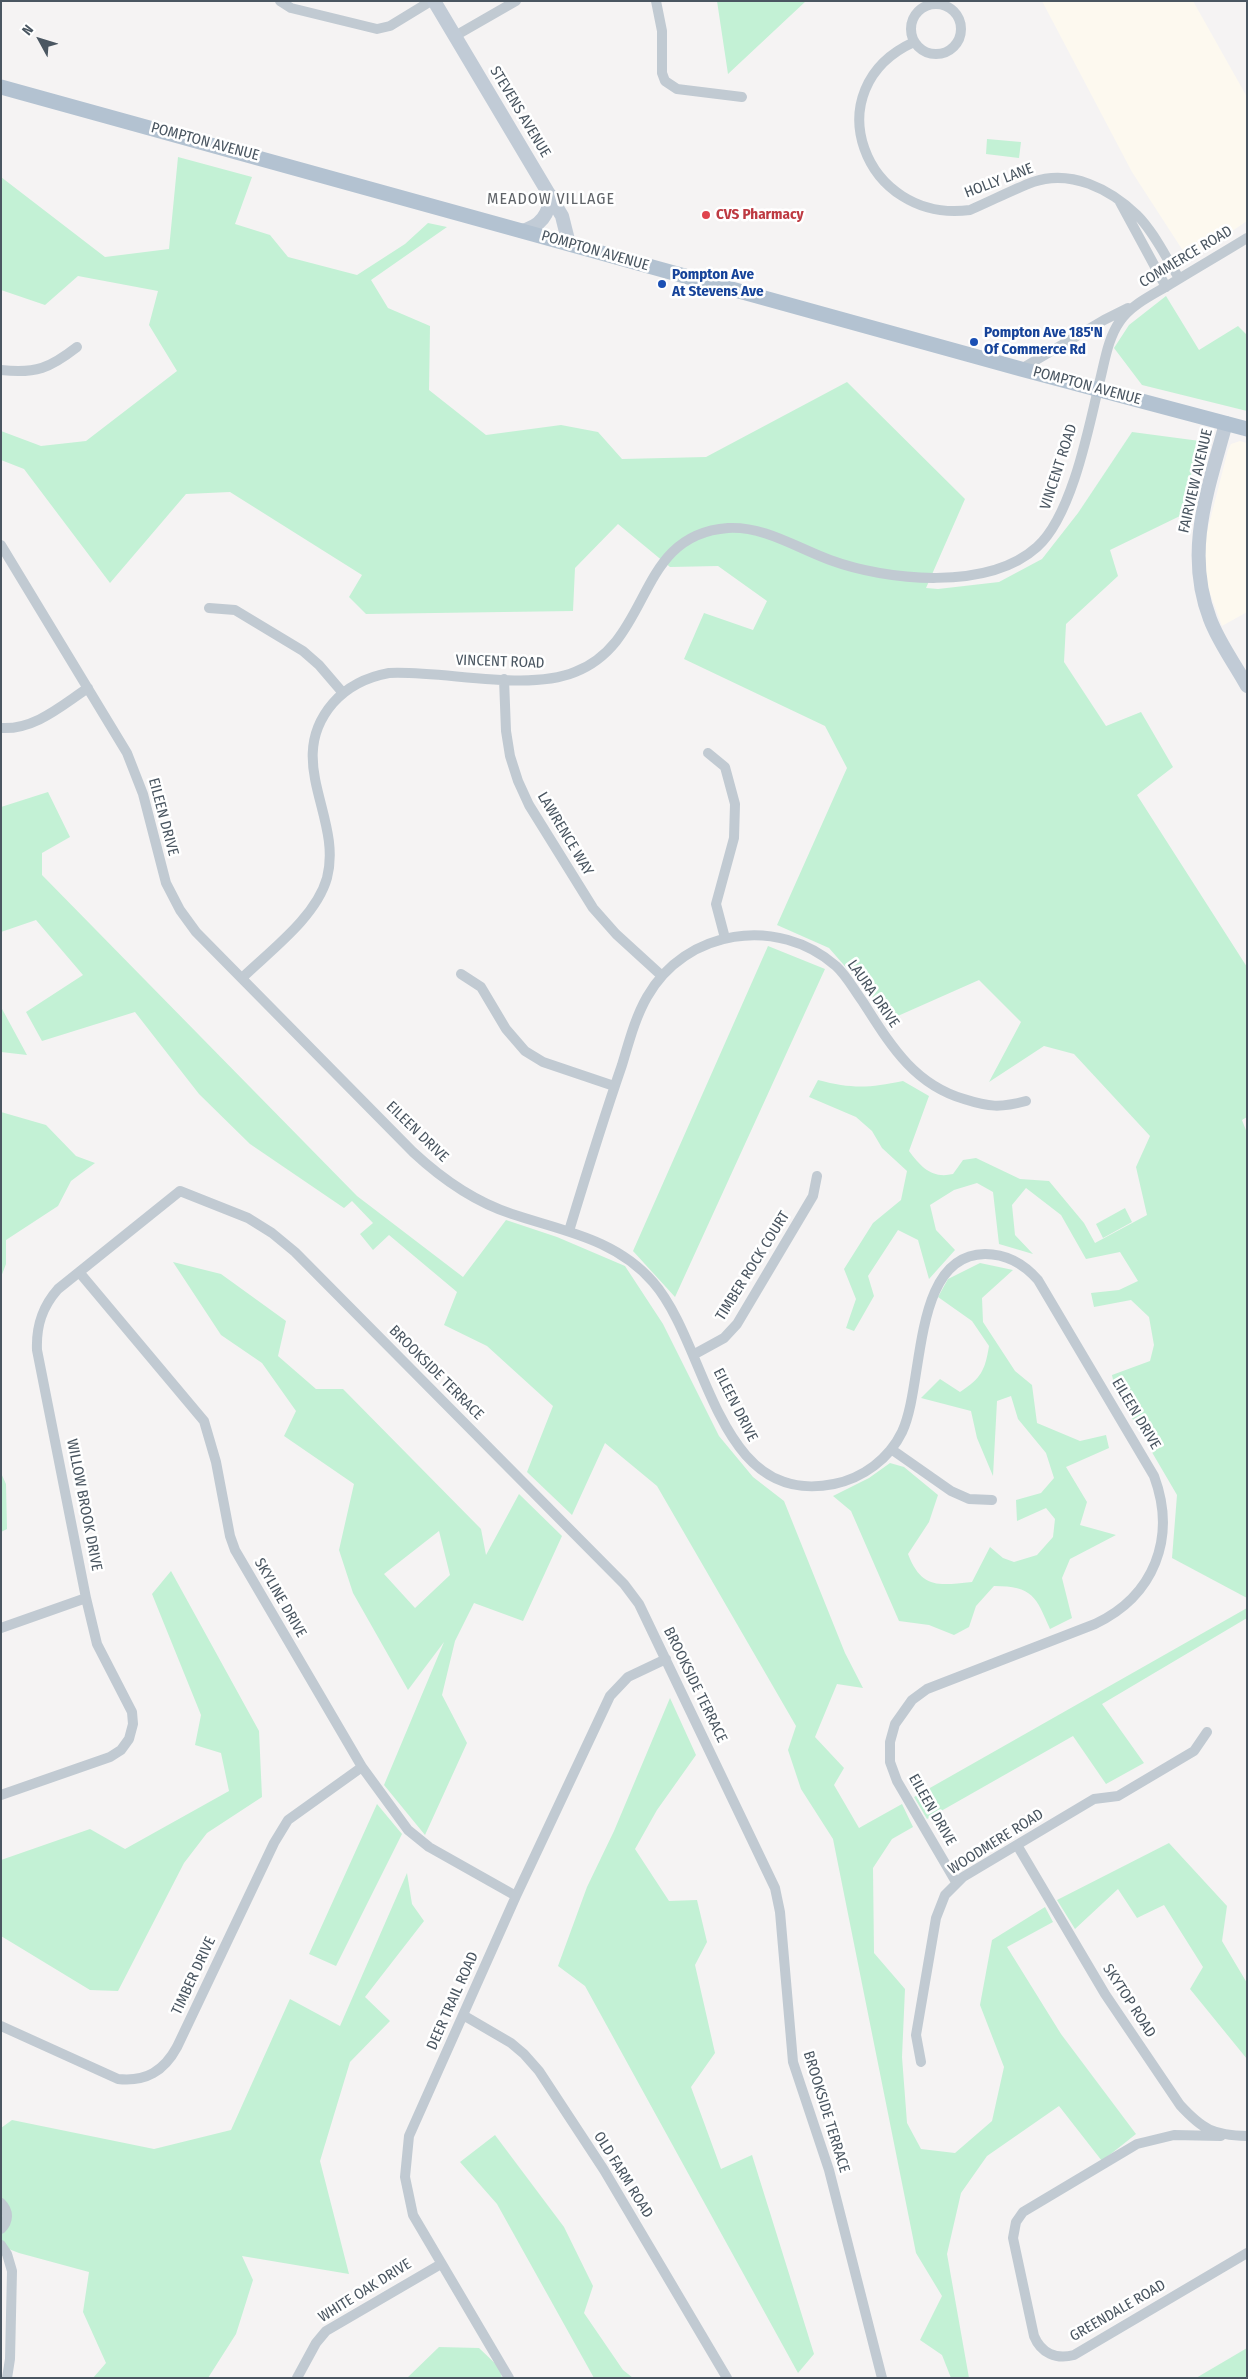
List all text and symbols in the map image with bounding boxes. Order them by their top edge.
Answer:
north arrow [15,15,65,65]
text: N [19,22,37,39]
street label: STEVENS AVENUE [486,63,554,161]
street label: POMPTON AVENUE [149,119,261,165]
street label: HOLLY LANE [962,160,1036,202]
district label: MEADOW VILLAGE [485,190,617,210]
place label: CVS Pharmacy [716,206,804,224]
marker: CVS Pharmacy [700,209,712,221]
street label: COMMERCE ROAD [1136,222,1236,292]
street label: POMPTON AVENUE [539,227,651,275]
place label: Pompton Ave At Stevens Ave [672,266,764,301]
marker: Pompton Ave At Stevens Ave [656,278,668,290]
place label: Pompton Ave 185'N Of Commerce Rd [984,324,1103,359]
marker: Pompton Ave 185'N Of Commerce Rd [968,336,980,348]
street label: POMPTON AVENUE [1031,363,1143,409]
street label: VINCENT ROAD [1037,422,1081,512]
street label: FAIRVIEW AVENUE [1175,427,1217,535]
street label: VINCENT ROAD [455,651,545,673]
street label: EILEEN DRIVE [144,776,182,858]
street label: LAWRENCE WAY [533,789,597,879]
street label: LAURA DRIVE [843,957,903,1031]
street label: EILEEN DRIVE [382,1098,452,1166]
street label: TIMBER ROCK COURT [712,1208,794,1324]
street label: BROOKSIDE TERRACE [385,1322,487,1424]
street label: EILEEN DRIVE [709,1365,761,1445]
street label: EILEEN DRIVE [1108,1375,1164,1453]
street label: WILLOW BROOK DRIVE [62,1438,106,1572]
street label: SKYLINE DRIVE [250,1555,310,1641]
street label: BROOKSIDE TERRACE [659,1624,731,1746]
street label: EILEEN DRIVE [904,1771,960,1849]
street label: WOODMERE ROAD [945,1805,1047,1879]
street label: TIMBER DRIVE [168,1934,220,2018]
street label: DEER TRAIL ROAD [423,1949,483,2053]
street label: SKYTOP ROAD [1099,1961,1159,2041]
street label: BROOKSIDE TERRACE [799,2049,853,2175]
street label: OLD FARM ROAD [589,2129,657,2221]
street label: WHITE OAK DRIVE [315,2255,415,2327]
street label: GREENDALE ROAD [1067,2276,1169,2346]

